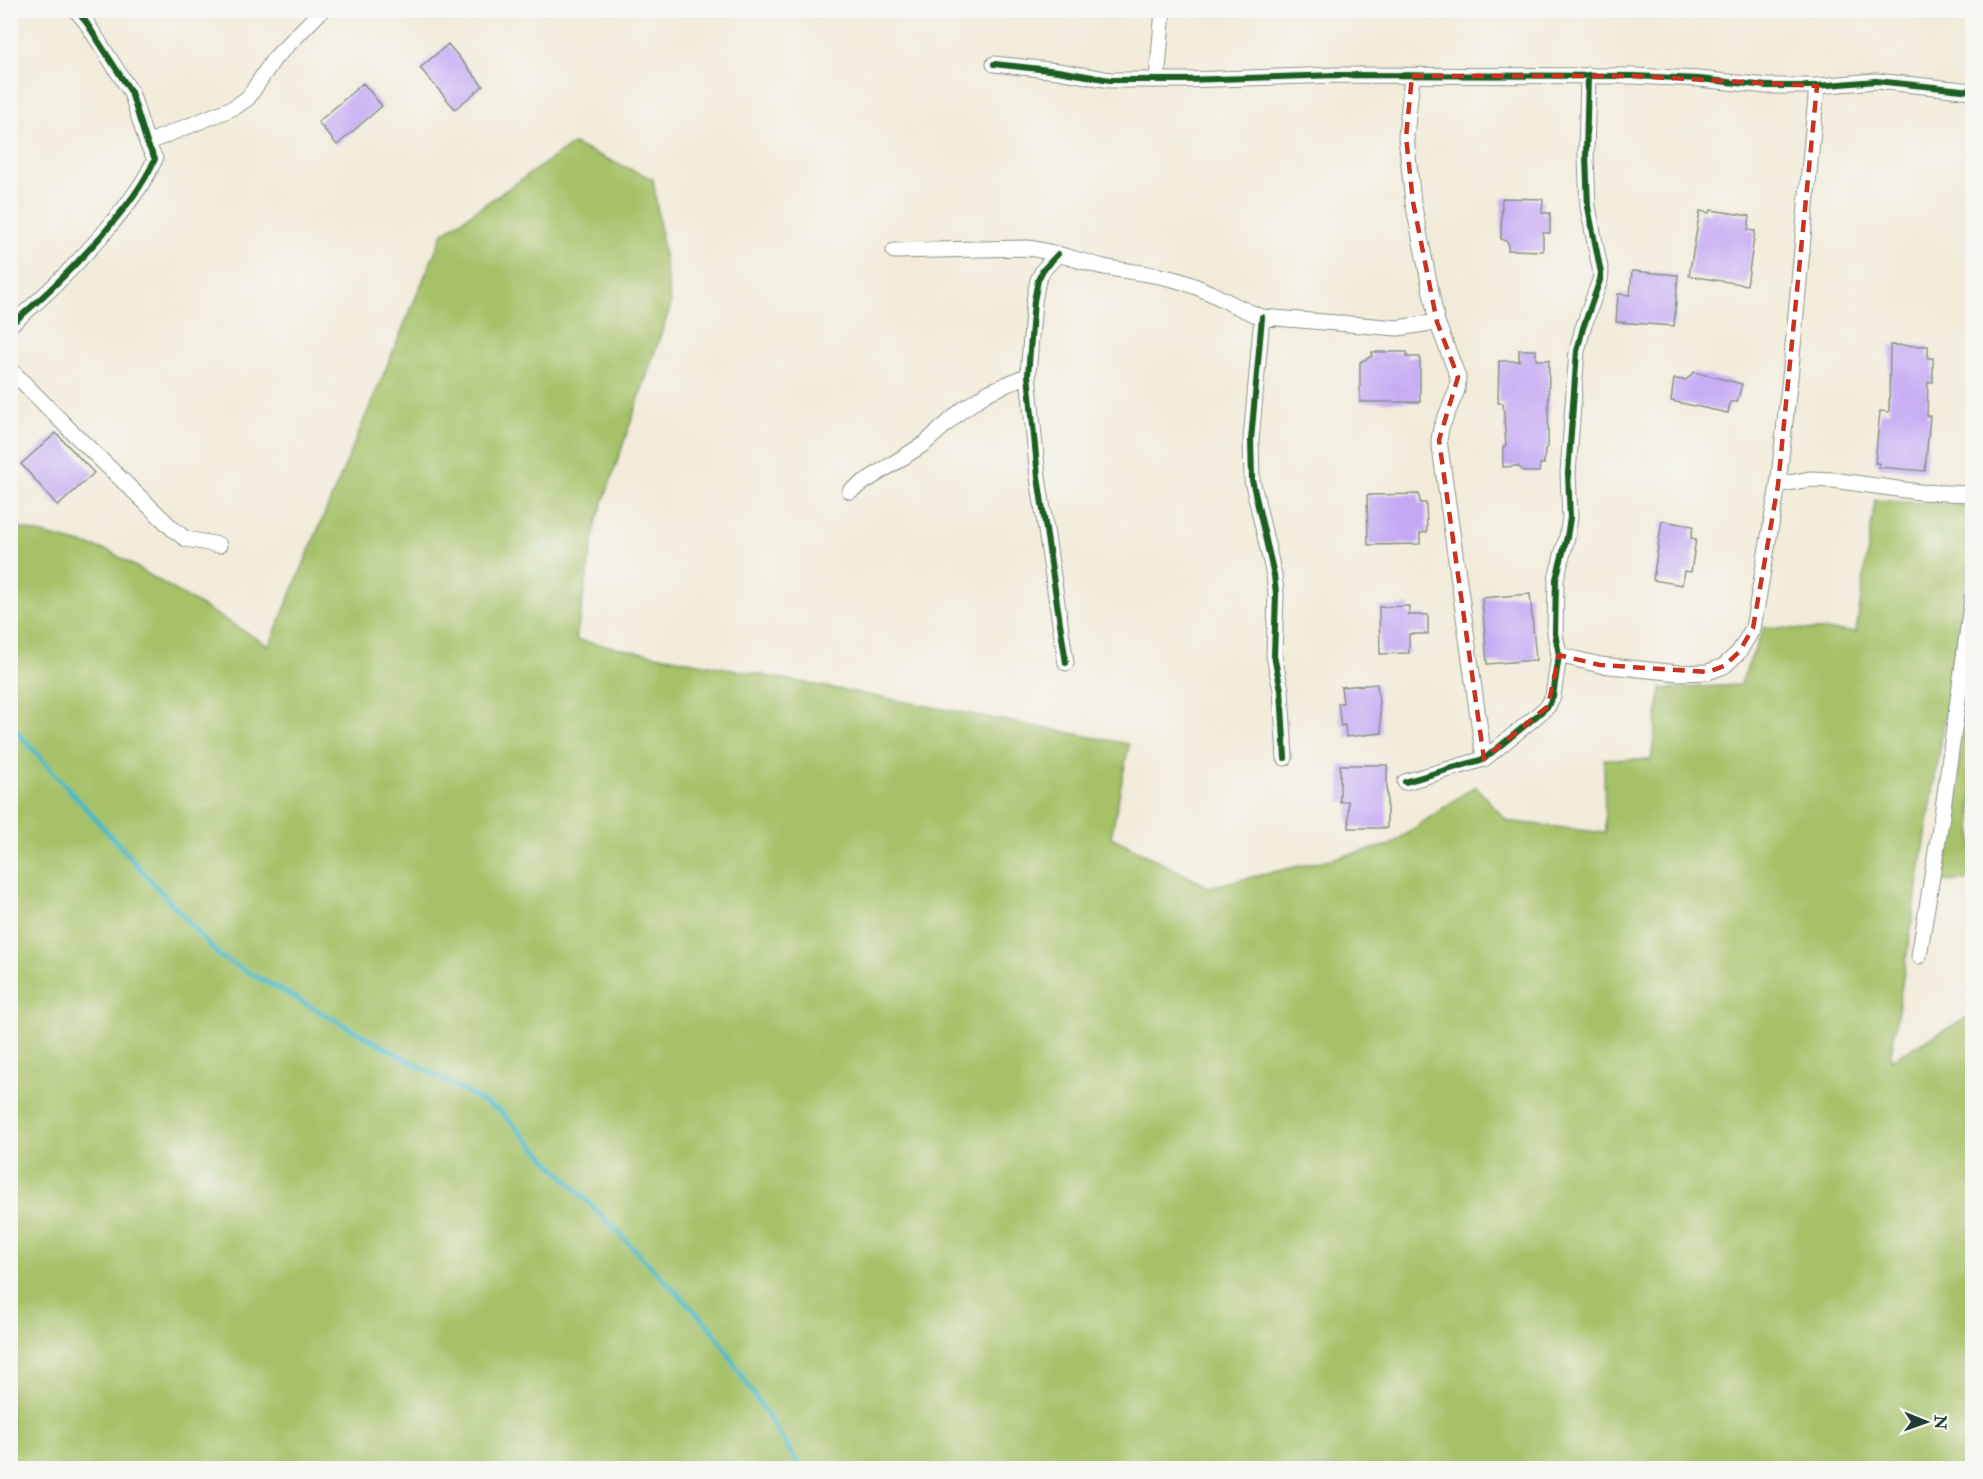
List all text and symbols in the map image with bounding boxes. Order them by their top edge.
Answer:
north arrow [1896,1392,1956,1452]
text: N [1930,1414,1950,1430]

